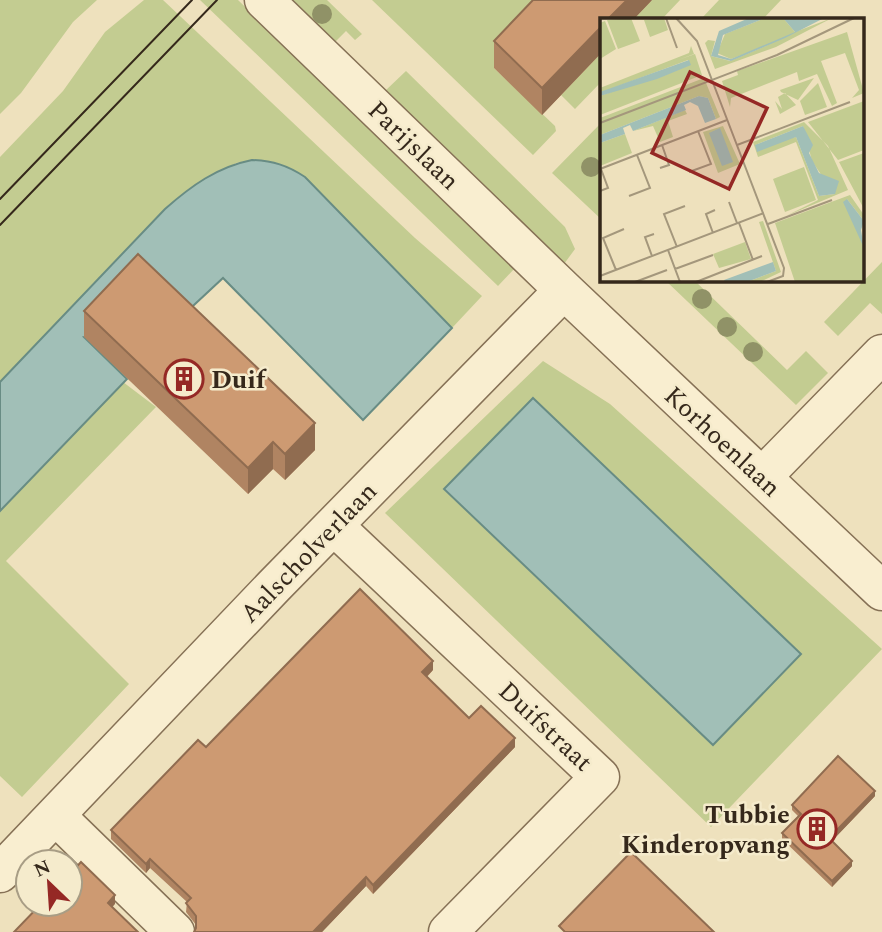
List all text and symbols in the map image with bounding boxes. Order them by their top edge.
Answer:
inset map [600,18,864,282]
street label: Parijslaan [358,91,469,200]
building icon: Duif [163,358,205,400]
place label: Duif [211,360,267,400]
street label: Korhoenlaan [655,377,790,507]
street label: Aalscholverlaan [231,473,387,633]
street label: Duifstraat [489,672,602,781]
place label: Tubbie Kinderopvang [621,795,790,865]
building icon: Tubbie Kinderopvang [796,808,838,850]
north arrow [14,848,84,918]
text: N [29,853,56,885]

